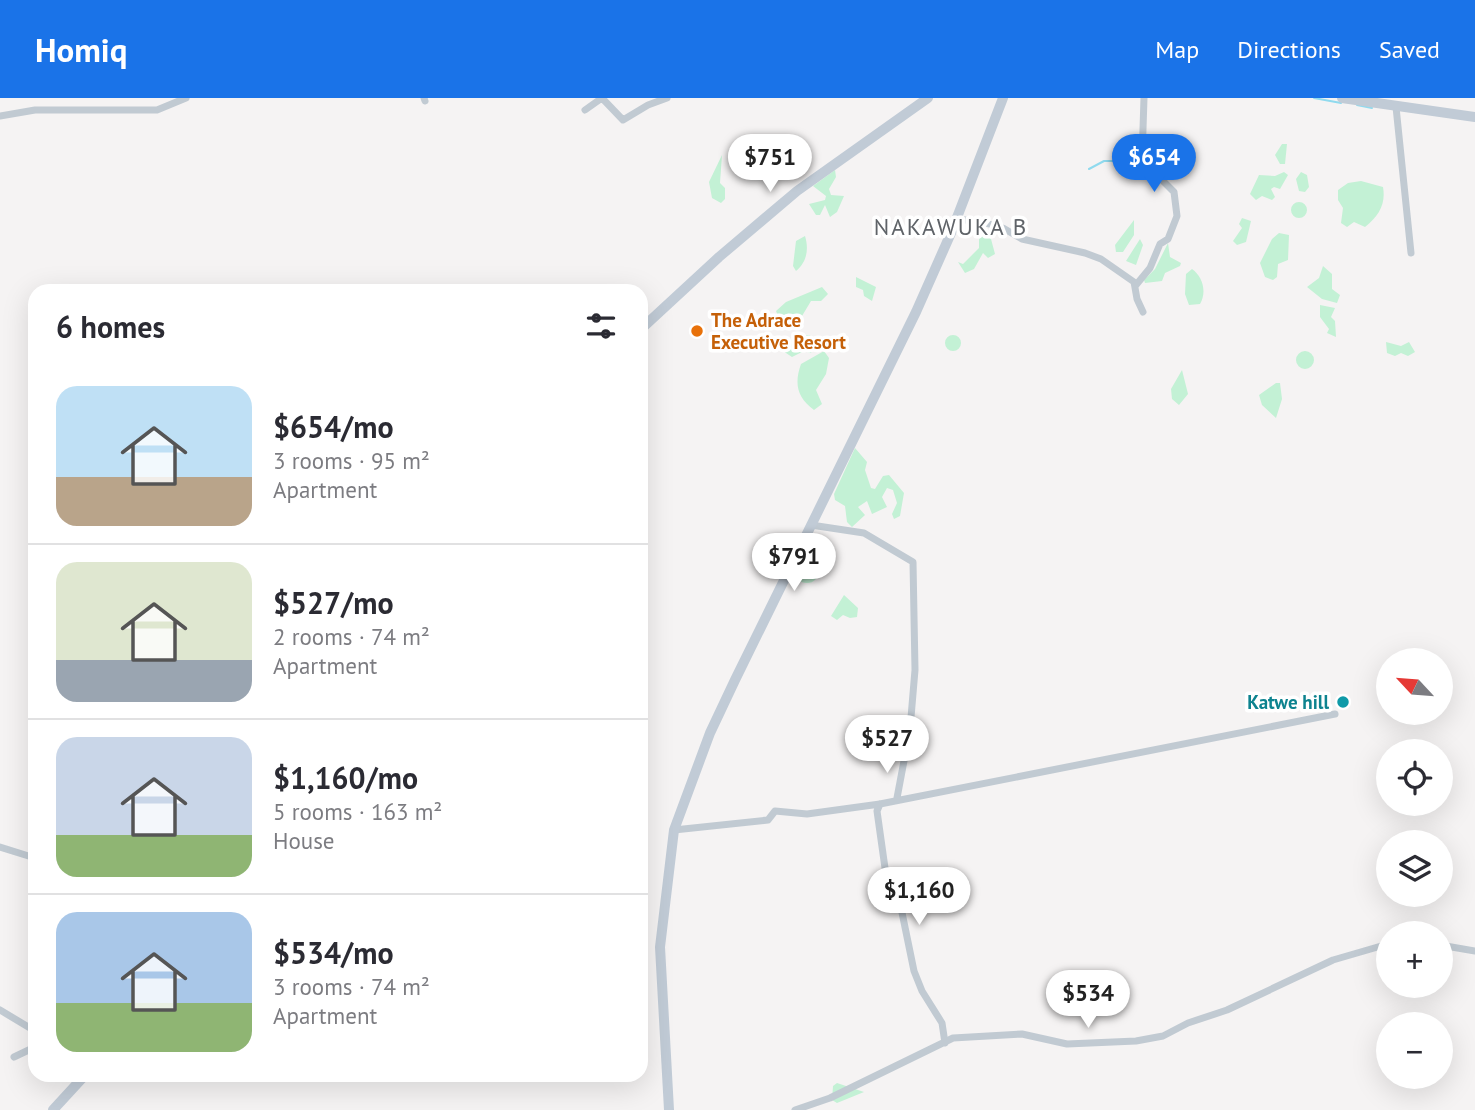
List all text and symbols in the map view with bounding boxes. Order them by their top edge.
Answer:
text: Homiq [35,28,127,71]
text: Map [1155,34,1199,65]
text: Directions [1237,34,1341,65]
text: Saved [1379,34,1440,65]
pin: $751 [729,134,811,194]
pin: $654 [1113,134,1195,194]
text: $751 [744,142,796,171]
text: $654 [1128,142,1180,171]
district label: NAKAWUKA B [874,212,1028,241]
text: 6 homes [56,307,165,346]
icon: filters [582,307,620,345]
place label: The Adrace Executive Resort [711,308,846,354]
marker: The Adrace Executive Resort [689,323,705,339]
text: $654/mo [273,407,394,446]
icon: home [112,414,196,498]
text: 3 rooms · 95 m² [273,446,430,475]
text: Apartment [273,475,377,504]
pin: $791 [753,533,835,593]
text: $791 [768,541,820,570]
text: $527/mo [273,583,394,622]
icon: home [112,590,196,674]
text: 2 rooms · 74 m² [273,622,430,651]
north arrow [1376,648,1452,724]
map controls [1376,648,1453,1089]
text: Apartment [273,651,377,680]
place label: Katwe hill [1247,690,1329,714]
marker: Katwe hill [1335,694,1351,710]
pin: $527 [846,716,928,775]
text: $527 [861,723,913,752]
button: locate [1376,739,1453,816]
text: $1,160/mo [273,758,418,797]
icon: home [112,765,196,849]
text: 5 rooms · 163 m² [273,797,442,826]
text: House [273,826,335,855]
button: layers [1376,830,1453,907]
pin: $1,160 [862,868,976,927]
text: $1,160 [883,875,955,904]
button: + [1376,921,1453,998]
text: $534/mo [273,933,394,972]
icon: home [112,940,196,1024]
pin: $534 [1047,970,1129,1030]
text: 3 rooms · 74 m² [273,972,430,1001]
text: $534 [1062,978,1114,1007]
text: Apartment [273,1001,377,1030]
button: − [1376,1012,1453,1089]

